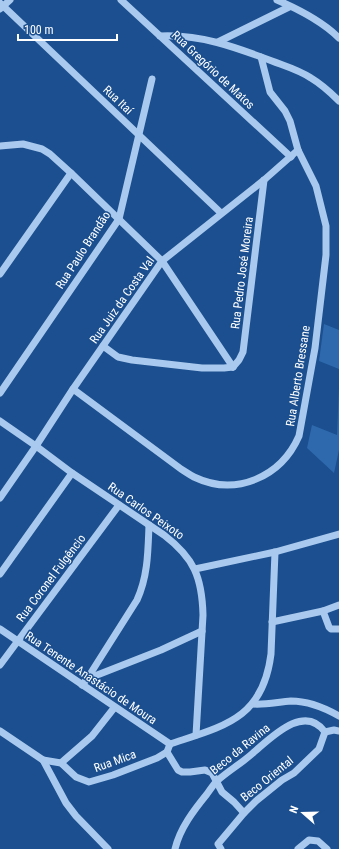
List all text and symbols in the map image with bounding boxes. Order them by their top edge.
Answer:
scale bar [18,16,117,42]
text: 100 m [24,23,54,37]
street label: Rua Gregório de Matos [169,28,257,112]
street label: Rua Itaí [100,83,137,118]
street label: Rua Paulo Brandão [53,209,113,291]
street label: Rua Pedro José Moreira [228,216,256,330]
street label: Rua Juiz da Costa Val [87,254,157,346]
street label: Rua Alberto Bressane [283,324,313,427]
street label: Rua Carlos Peixoto [105,480,187,542]
street label: Rua Coronel Fulgêncio [14,532,88,624]
street label: Rua Tenente Anastácio de Moura [23,629,160,727]
street label: Beco da Ravina [207,721,273,777]
street label: Rua Mica [92,747,138,775]
street label: Beco Oriental [238,754,296,804]
north arrow [283,793,323,833]
text: N [287,804,301,815]

